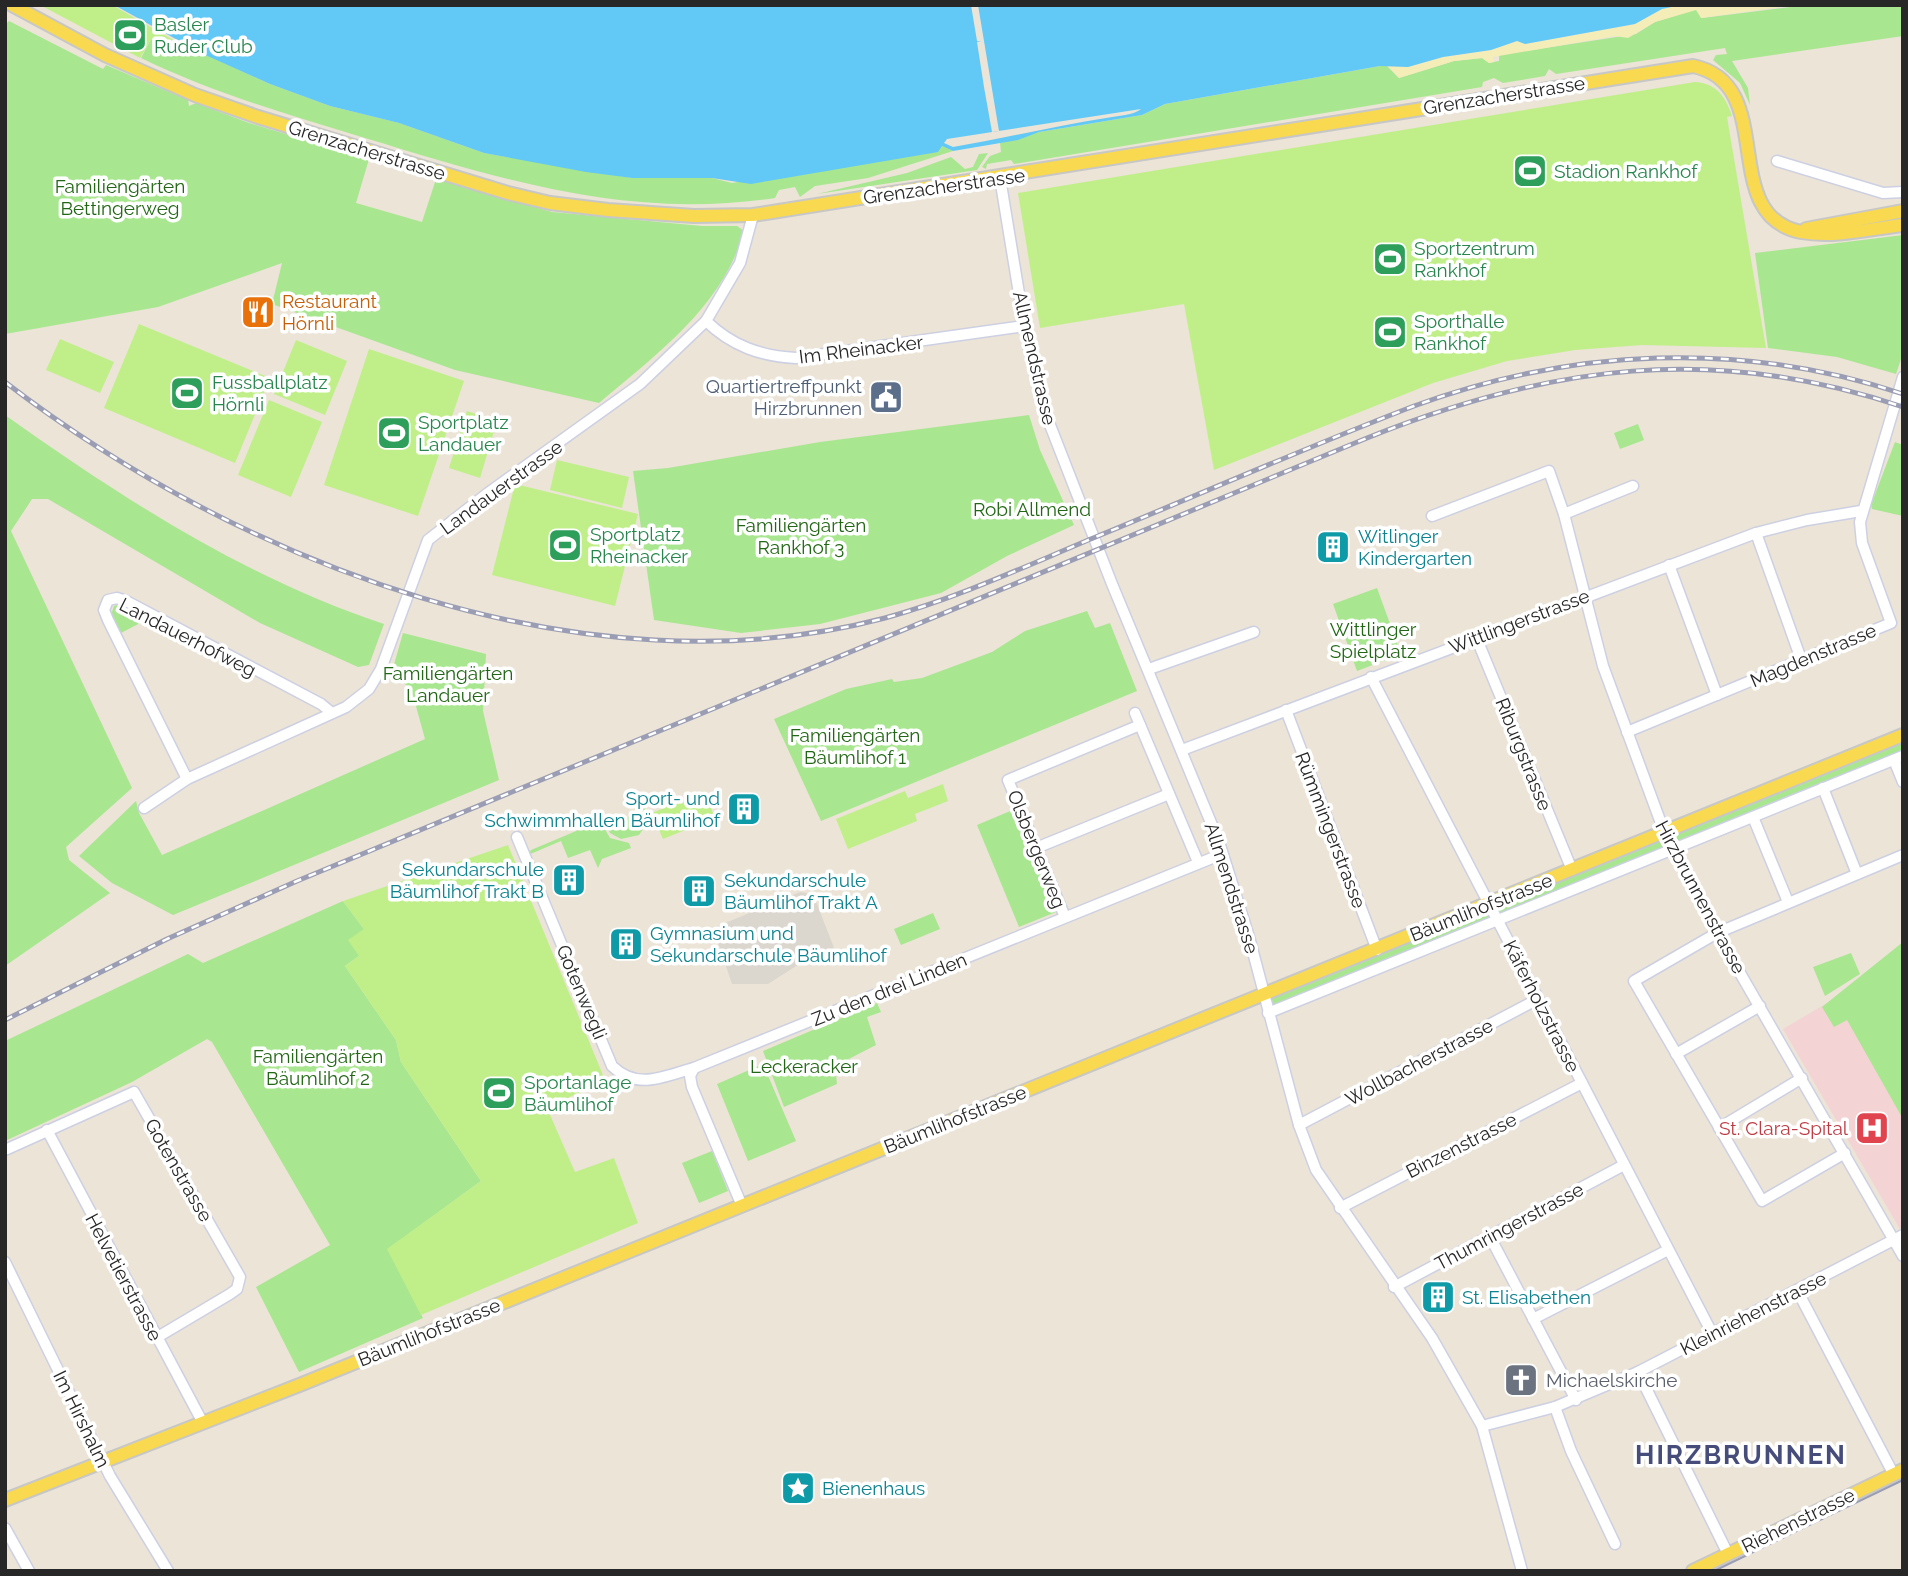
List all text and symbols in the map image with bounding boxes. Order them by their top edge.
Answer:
place label: Basler Ruder Club [154,13,253,57]
sports icon: Basler Ruder Club [111,16,149,54]
street label: Grenzacherstrasse [1422,71,1586,119]
street label: Grenzacherstrasse [286,116,448,184]
sports icon: Stadion Rankhof [1511,152,1549,190]
place label: Stadion Rankhof [1554,160,1698,182]
street label: Grenzacherstrasse [862,164,1026,208]
park label: Familiengärten Bettingerweg [55,175,185,219]
place label: Sportzentrum Rankhof [1414,237,1535,281]
sports icon: Sportzentrum Rankhof [1371,240,1409,278]
street label: Allmendstrasse [1009,289,1061,427]
place label: Restaurant Hörnli [282,290,377,334]
restaurant icon: Restaurant Hörnli [239,293,277,331]
place label: Sporthalle Rankhof [1414,310,1505,354]
sports icon: Sporthalle Rankhof [1371,313,1409,351]
street label: Im Rheinacker [798,330,925,368]
place label: Fussballplatz Hörnli [212,371,328,415]
sports icon: Fussballplatz Hörnli [168,374,206,412]
place label: Quartiertreffpunkt Hirzbrunnen [706,375,863,419]
public building icon: Quartiertreffpunkt Hirzbrunnen [867,378,905,416]
place label: Sportplatz Landauer [418,411,508,455]
sports icon: Sportplatz Landauer [375,414,413,452]
street label: Landauerstrasse [436,435,566,539]
park label: Robi Allmend [973,498,1091,520]
park label: Familiengärten Rankhof 3 [736,514,866,558]
place label: Sportplatz Rheinacker [590,523,688,567]
place label: Witlinger Kindergarten [1358,525,1472,569]
sports icon: Sportplatz Rheinacker [546,526,584,564]
building icon: Witlinger Kindergarten [1314,528,1352,566]
street label: Wittlingerstrasse [1446,584,1592,658]
street label: Landauerhofweg [116,593,260,681]
park label: Wittlinger Spielplatz [1330,618,1417,662]
street label: Magdenstrasse [1747,619,1879,691]
park label: Familiengärten Landauer [383,662,513,706]
street label: Riburgstrasse [1491,694,1557,814]
park label: Familiengärten Bäumlihof 1 [790,724,920,768]
street label: Rümmingerstrasse [1291,749,1371,911]
place label: Sport- und Schwimmhallen Bäumlihof [484,787,721,831]
street label: Olsbergerweg [1003,787,1071,911]
building icon: Sport- und Schwimmhallen Bäumlihof [725,790,763,828]
street label: Hirzbrunnenstrasse [1651,817,1751,977]
street label: Allmendstrasse [1200,820,1264,956]
place label: Sekundarschule Bäumlihof Trakt B [390,858,544,902]
building icon: Sekundarschule Bäumlihof Trakt B [550,861,588,899]
street label: Bäumlihofstrasse [1407,868,1555,946]
place label: Sekundarschule Bäumlihof Trakt A [724,869,878,913]
building icon: Sekundarschule Bäumlihof Trakt A [680,872,718,910]
place label: Gymnasium und Sekundarschule Bäumlihof [650,922,887,966]
building icon: Gymnasium und Sekundarschule Bäumlihof [607,925,645,963]
street label: Käferholzstrasse [1499,936,1585,1076]
street label: Gotenwegli [552,942,612,1042]
street label: Zu den drei Linden [808,948,970,1030]
street label: Wollbacherstrasse [1342,1014,1496,1110]
park label: Familiengärten Bäumlihof 2 [253,1045,383,1089]
park label: Leckeracker [750,1055,858,1077]
place label: Sportanlage Bäumlihof [524,1071,631,1115]
sports icon: Sportanlage Bäumlihof [480,1074,518,1112]
street label: Bäumlihofstrasse [881,1080,1029,1158]
street label: Binzenstrasse [1402,1108,1520,1182]
hospital icon: St. Clara-Spital [1853,1109,1891,1147]
street label: Gotenstrasse [141,1115,217,1225]
place label: St. Clara-Spital [1719,1117,1849,1139]
street label: Thumringerstrasse [1431,1178,1587,1274]
street label: Helvetierstrasse [81,1210,167,1344]
street label: Kleinriehenstrasse [1676,1267,1830,1359]
building icon: St. Elisabethen [1419,1278,1457,1316]
place label: St. Elisabethen [1462,1286,1591,1308]
street label: Bäumlihofstrasse [355,1293,503,1371]
church icon: Michaelskirche [1502,1361,1540,1399]
street label: Im Hirshalm [49,1367,115,1471]
place label: Michaelskirche [1546,1369,1677,1391]
district label: HIRZBRUNNEN [1635,1440,1847,1470]
place icon: Bienenhaus [779,1469,817,1507]
place label: Bienenhaus [822,1477,925,1499]
street label: Riehenstrasse [1738,1483,1858,1557]

